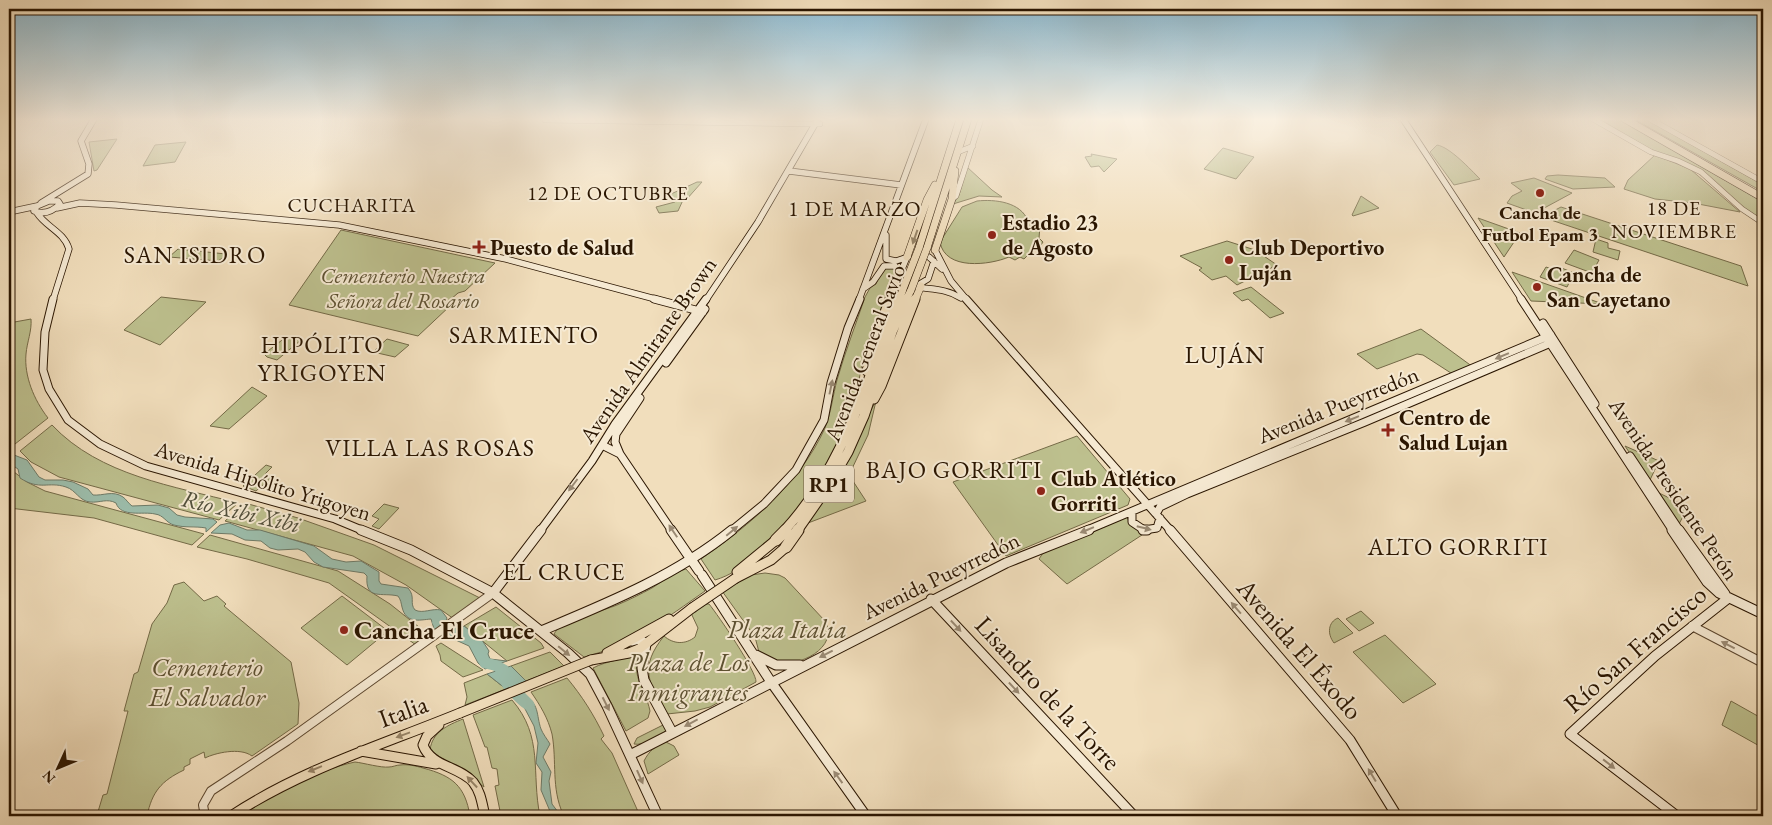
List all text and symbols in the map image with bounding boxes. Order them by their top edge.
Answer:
district label: 12 DE OCTUBRE [527,180,689,206]
marker: Cancha de Futbol Epam 3 [1534,187,1546,199]
district label: CUCHARITA [288,192,416,218]
district label: 1 DE MARZO [788,195,922,222]
district label: 18 DE NOVIEMBRE [1611,195,1737,244]
place label: Cancha de Futbol Epam 3 [1482,200,1598,247]
place label: Estadio 23 de Agosto [1002,208,1099,262]
marker: Estadio 23 de Agosto [986,229,998,241]
one-way arrow [911,230,919,245]
place label: Puesto de Salud [490,233,634,262]
place label: Club Deportivo Luján [1239,233,1384,287]
district label: SAN ISIDRO [124,239,266,270]
marker: Puesto de Salud [472,240,486,254]
street label: Avenida Almirante Brown [572,251,723,450]
marker: Club Deportivo Luján [1223,254,1235,266]
street label: Avenida General Savio [817,260,912,447]
place label: Cancha de San Cayetano [1547,260,1670,314]
park label: Cementerio Nuestra Señora del Rosario [321,261,485,315]
marker: Cancha de San Cayetano [1531,281,1543,293]
district label: SARMIENTO [449,319,599,350]
district label: HIPÓLITO YRIGOYEN [258,329,386,388]
district label: LUJÁN [1185,339,1265,370]
one-way arrow [1494,353,1509,361]
street label: Avenida Pueyrredón [1252,359,1423,451]
one-way arrow [827,379,835,395]
street label: Avenida Presidente Perón [1602,391,1746,586]
place label: Centro de Salud Lujan [1399,403,1509,457]
one-way arrow [1345,416,1359,424]
marker: Centro de Salud Lujan [1381,423,1395,437]
district label: VILLA LAS ROSAS [325,432,535,463]
street label: Avenida Hipólito Yrigoyen [150,434,375,528]
district label: BAJO GORRITI [866,454,1042,485]
place label: Club Atlético Gorriti [1051,464,1176,518]
road number: RP1 [804,466,854,502]
one-way arrow [568,478,579,491]
water label: Río Xibi Xibi [179,482,304,540]
marker: Club Atlético Gorriti [1035,485,1047,497]
one-way arrow [668,524,678,537]
one-way arrow [1136,524,1152,532]
street label: Avenida Pueyrredón [857,525,1025,627]
one-way arrow [725,526,738,537]
one-way arrow [1079,526,1094,534]
district label: ALTO GORRITI [1367,531,1548,562]
district label: EL CRUCE [503,556,625,587]
street label: Avenida El Éxodo [1229,571,1371,727]
street label: Río San Francisco [1556,578,1714,720]
one-way arrow [1231,602,1242,615]
street label: Lisandro de la Torre [968,609,1128,777]
park label: Plaza Italia [727,612,847,646]
place label: Cancha El Cruce [354,613,534,647]
one-way arrow [950,619,962,631]
marker: Cancha El Cruce [338,624,350,636]
one-way arrow [1720,641,1735,649]
one-way arrow [557,645,570,656]
park label: Plaza de Los Inmigrantes [627,645,750,709]
park label: Cementerio El Salvador [148,650,266,714]
one-way arrow [819,650,833,658]
one-way arrow [1008,681,1020,693]
street label: Italia [374,686,433,736]
one-way arrow [602,697,610,711]
one-way arrow [683,719,698,727]
one-way arrow [396,732,411,739]
north arrow [32,742,82,792]
one-way arrow [1602,759,1615,770]
one-way arrow [307,765,322,773]
text: N [38,766,59,787]
one-way arrow [1368,768,1377,781]
one-way arrow [636,770,644,785]
one-way arrow [833,770,843,784]
one-way arrow [466,777,478,789]

